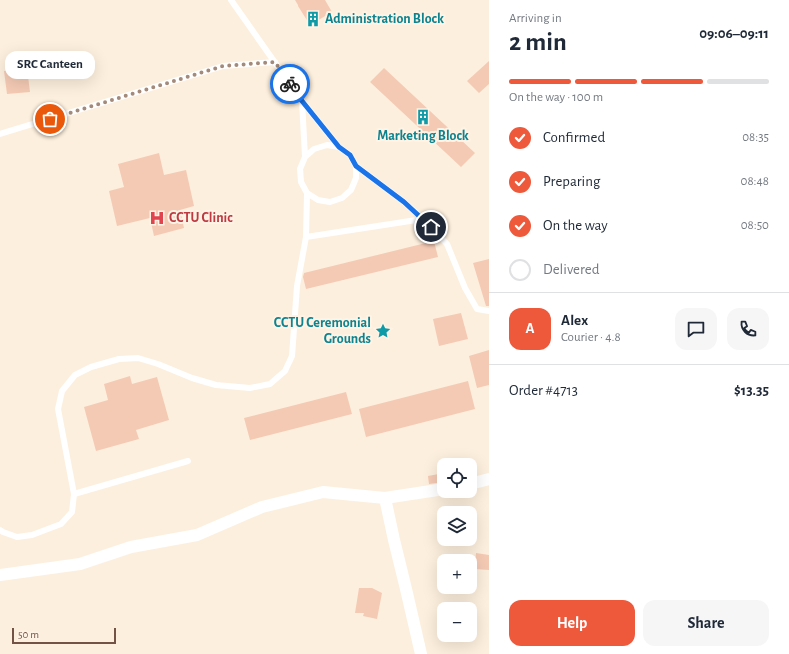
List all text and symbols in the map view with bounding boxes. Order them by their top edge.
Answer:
building icon: Administration Block [304,10,322,28]
place label: Administration Block [325,12,444,26]
text: Arriving in [509,12,562,25]
text: 09:06–09:11 [699,26,769,41]
text: 2 min [509,29,567,55]
callout: SRC Canteen [5,51,95,79]
text: SRC Canteen [17,58,83,71]
courier [270,64,310,104]
icon: bike [279,73,301,95]
text: On the way · 100 m [509,91,603,104]
pin [33,102,67,136]
icon: bag [39,108,61,130]
building icon: Marketing Block [414,108,432,126]
icon: check [509,127,531,149]
place label: Marketing Block [377,129,469,143]
text: Confirmed [543,130,605,145]
text: 08:35 [742,131,769,144]
icon: check [509,171,531,193]
text: Preparing [543,174,600,189]
text: 08:48 [741,175,769,188]
hospital icon: CCTU Clinic [148,209,166,227]
pin [414,210,448,244]
place label: CCTU Clinic [169,211,233,225]
icon: check [509,215,531,237]
icon: home [420,216,442,238]
text: On the way [543,218,608,233]
text: 08:50 [741,219,769,232]
text: Delivered [543,262,600,277]
button: chat [675,308,717,350]
button: phone [727,308,769,350]
text: Alex [561,313,588,328]
place label: CCTU Ceremonial Grounds [274,316,371,346]
text: A [525,321,535,336]
place icon: CCTU Ceremonial Grounds [374,322,392,340]
text: Courier · 4.8 [561,331,621,344]
text: Order #4713 [509,383,578,398]
text: $13.35 [734,383,769,398]
map controls [437,458,477,642]
button: locate [437,458,477,498]
button: layers [437,506,477,546]
button: + [437,554,477,594]
button: Help [509,600,635,646]
button: Share [643,600,769,646]
button: − [437,602,477,642]
scale bar [12,626,116,645]
text: 50 m [18,629,39,640]

